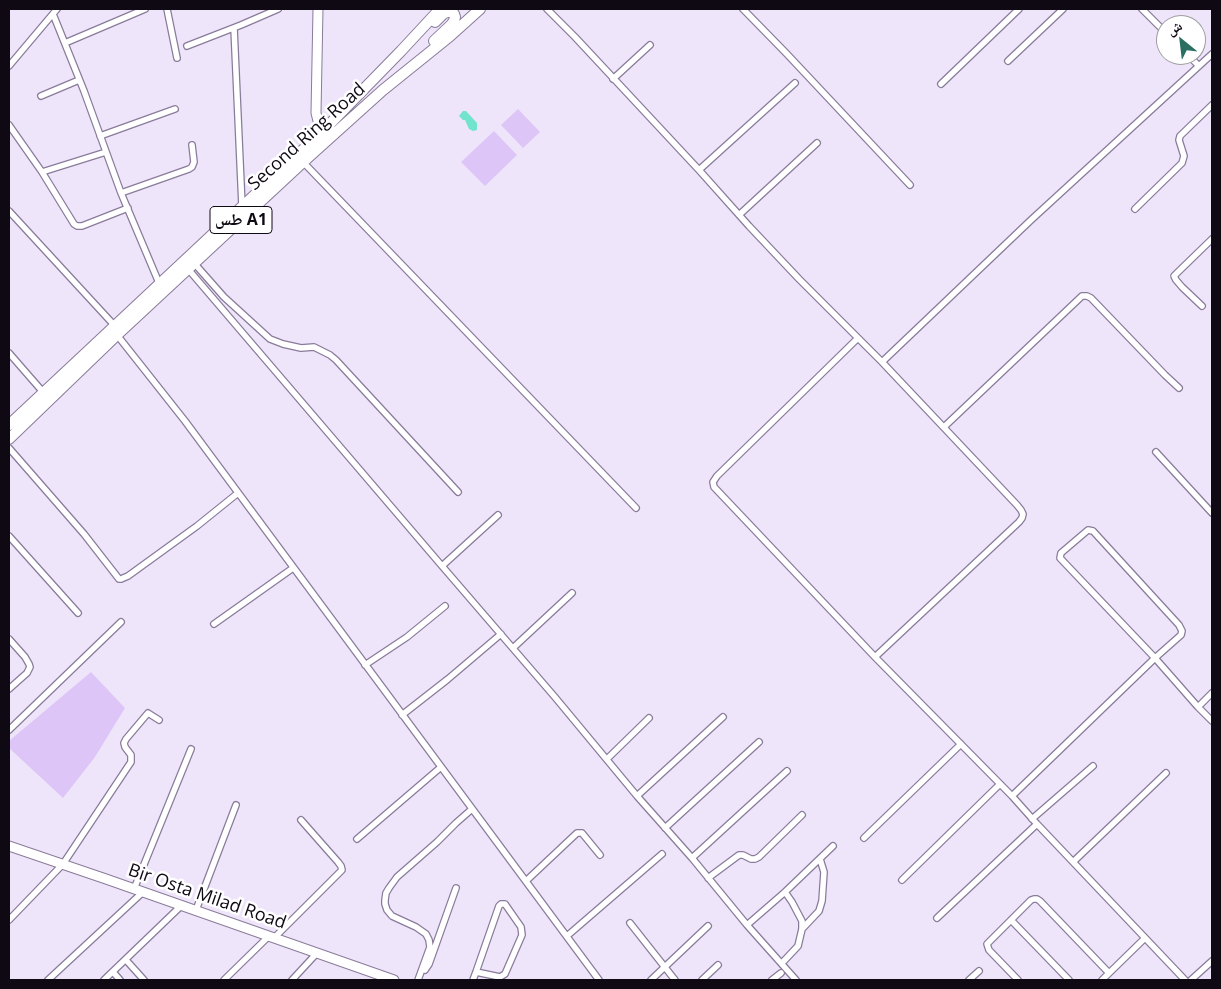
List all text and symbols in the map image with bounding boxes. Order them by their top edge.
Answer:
north arrow [1156,15,1206,65]
text: ش [1163,15,1185,39]
street label: Second Ring Road [244,79,370,195]
road number: طس A1 [210,206,272,234]
street label: Bir Osta Milad Road [125,860,289,934]

